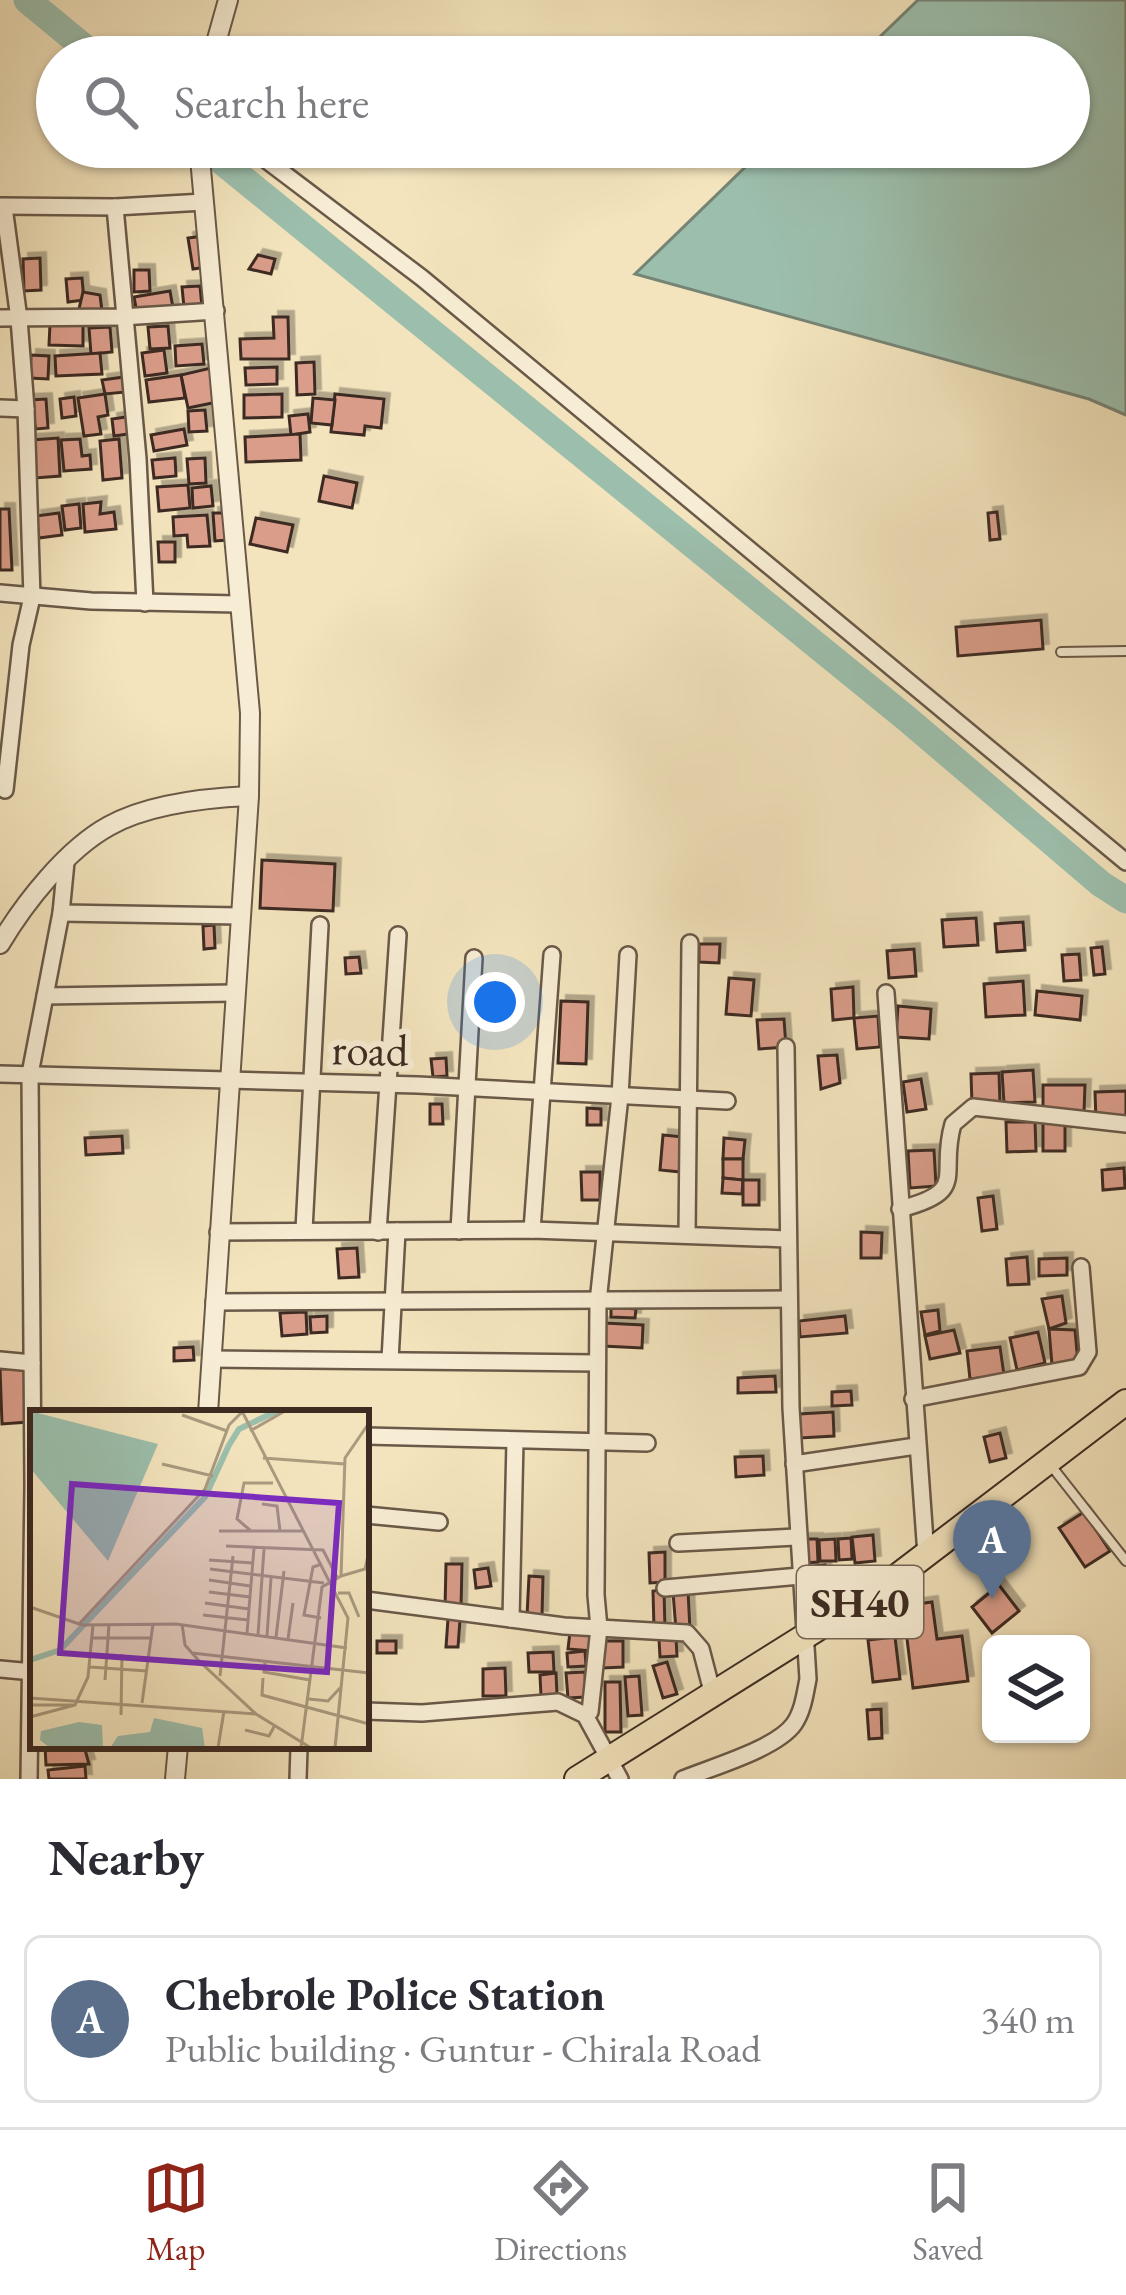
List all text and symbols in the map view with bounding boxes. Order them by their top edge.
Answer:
search box [36,36,1090,168]
icon: search [78,69,144,135]
text: Search here [174,73,369,131]
your location [465,972,525,1032]
street label: road [331,1019,409,1079]
inset map [30,1410,369,1749]
pin: A [953,1500,1031,1599]
road number: SH40 [797,1566,923,1638]
map controls [982,1635,1090,1743]
button: layers [982,1635,1090,1743]
text: Nearby [48,1824,204,1890]
text: Chebrole Police Station [165,1965,605,2023]
text: A [76,1994,104,2045]
text: 340 m [981,1994,1075,2045]
text: Public building · Guntur - Chirala Road [165,2023,761,2074]
tab: Map [143,2155,209,2270]
tab: Directions [494,2155,627,2270]
tab: Saved [913,2155,983,2270]

